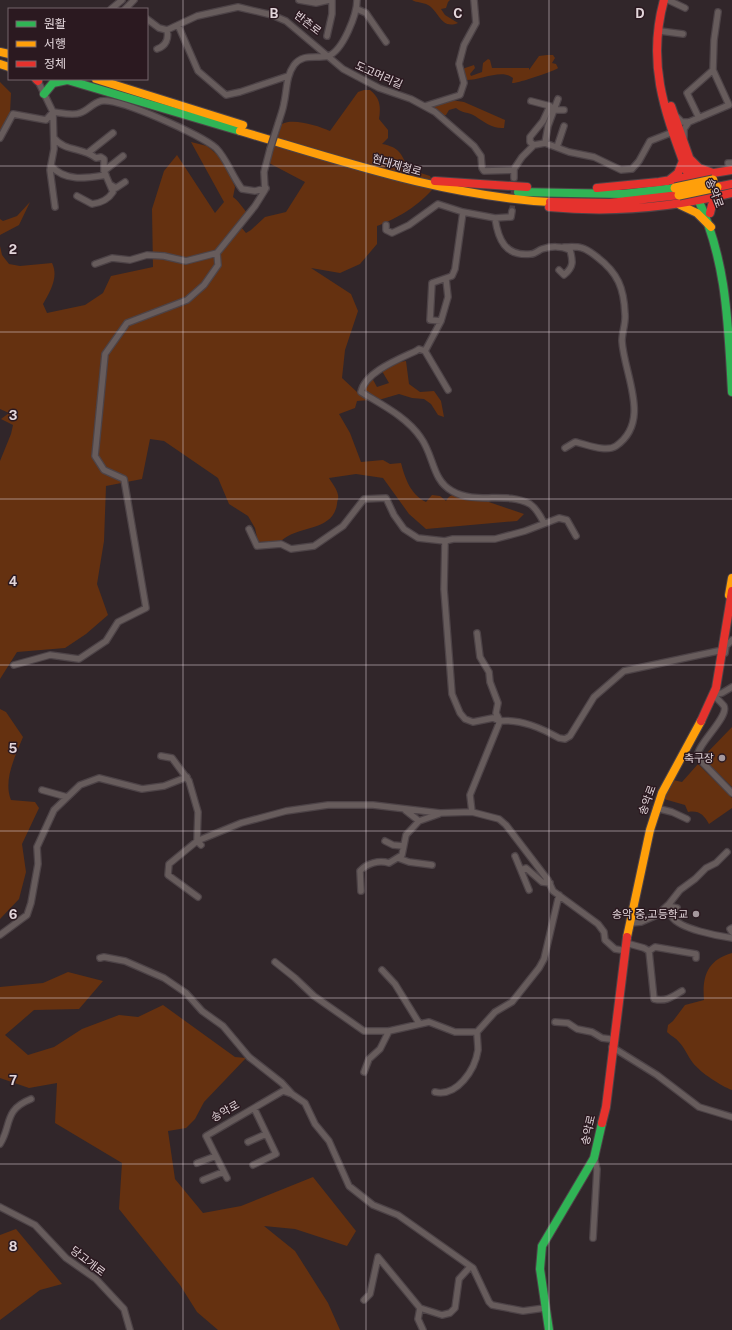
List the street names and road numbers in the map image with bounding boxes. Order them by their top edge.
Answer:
street label: 반촌로 [292,9,324,37]
street label: 도고머리길 [353,59,405,91]
street label: 현대제철로 [371,152,423,178]
street label: 송악로 [704,177,726,209]
street label: 송악로 [636,784,658,816]
street label: 송악로 [209,1098,241,1124]
street label: 송악로 [579,1114,597,1146]
street label: 당고개로 [68,1244,108,1278]

